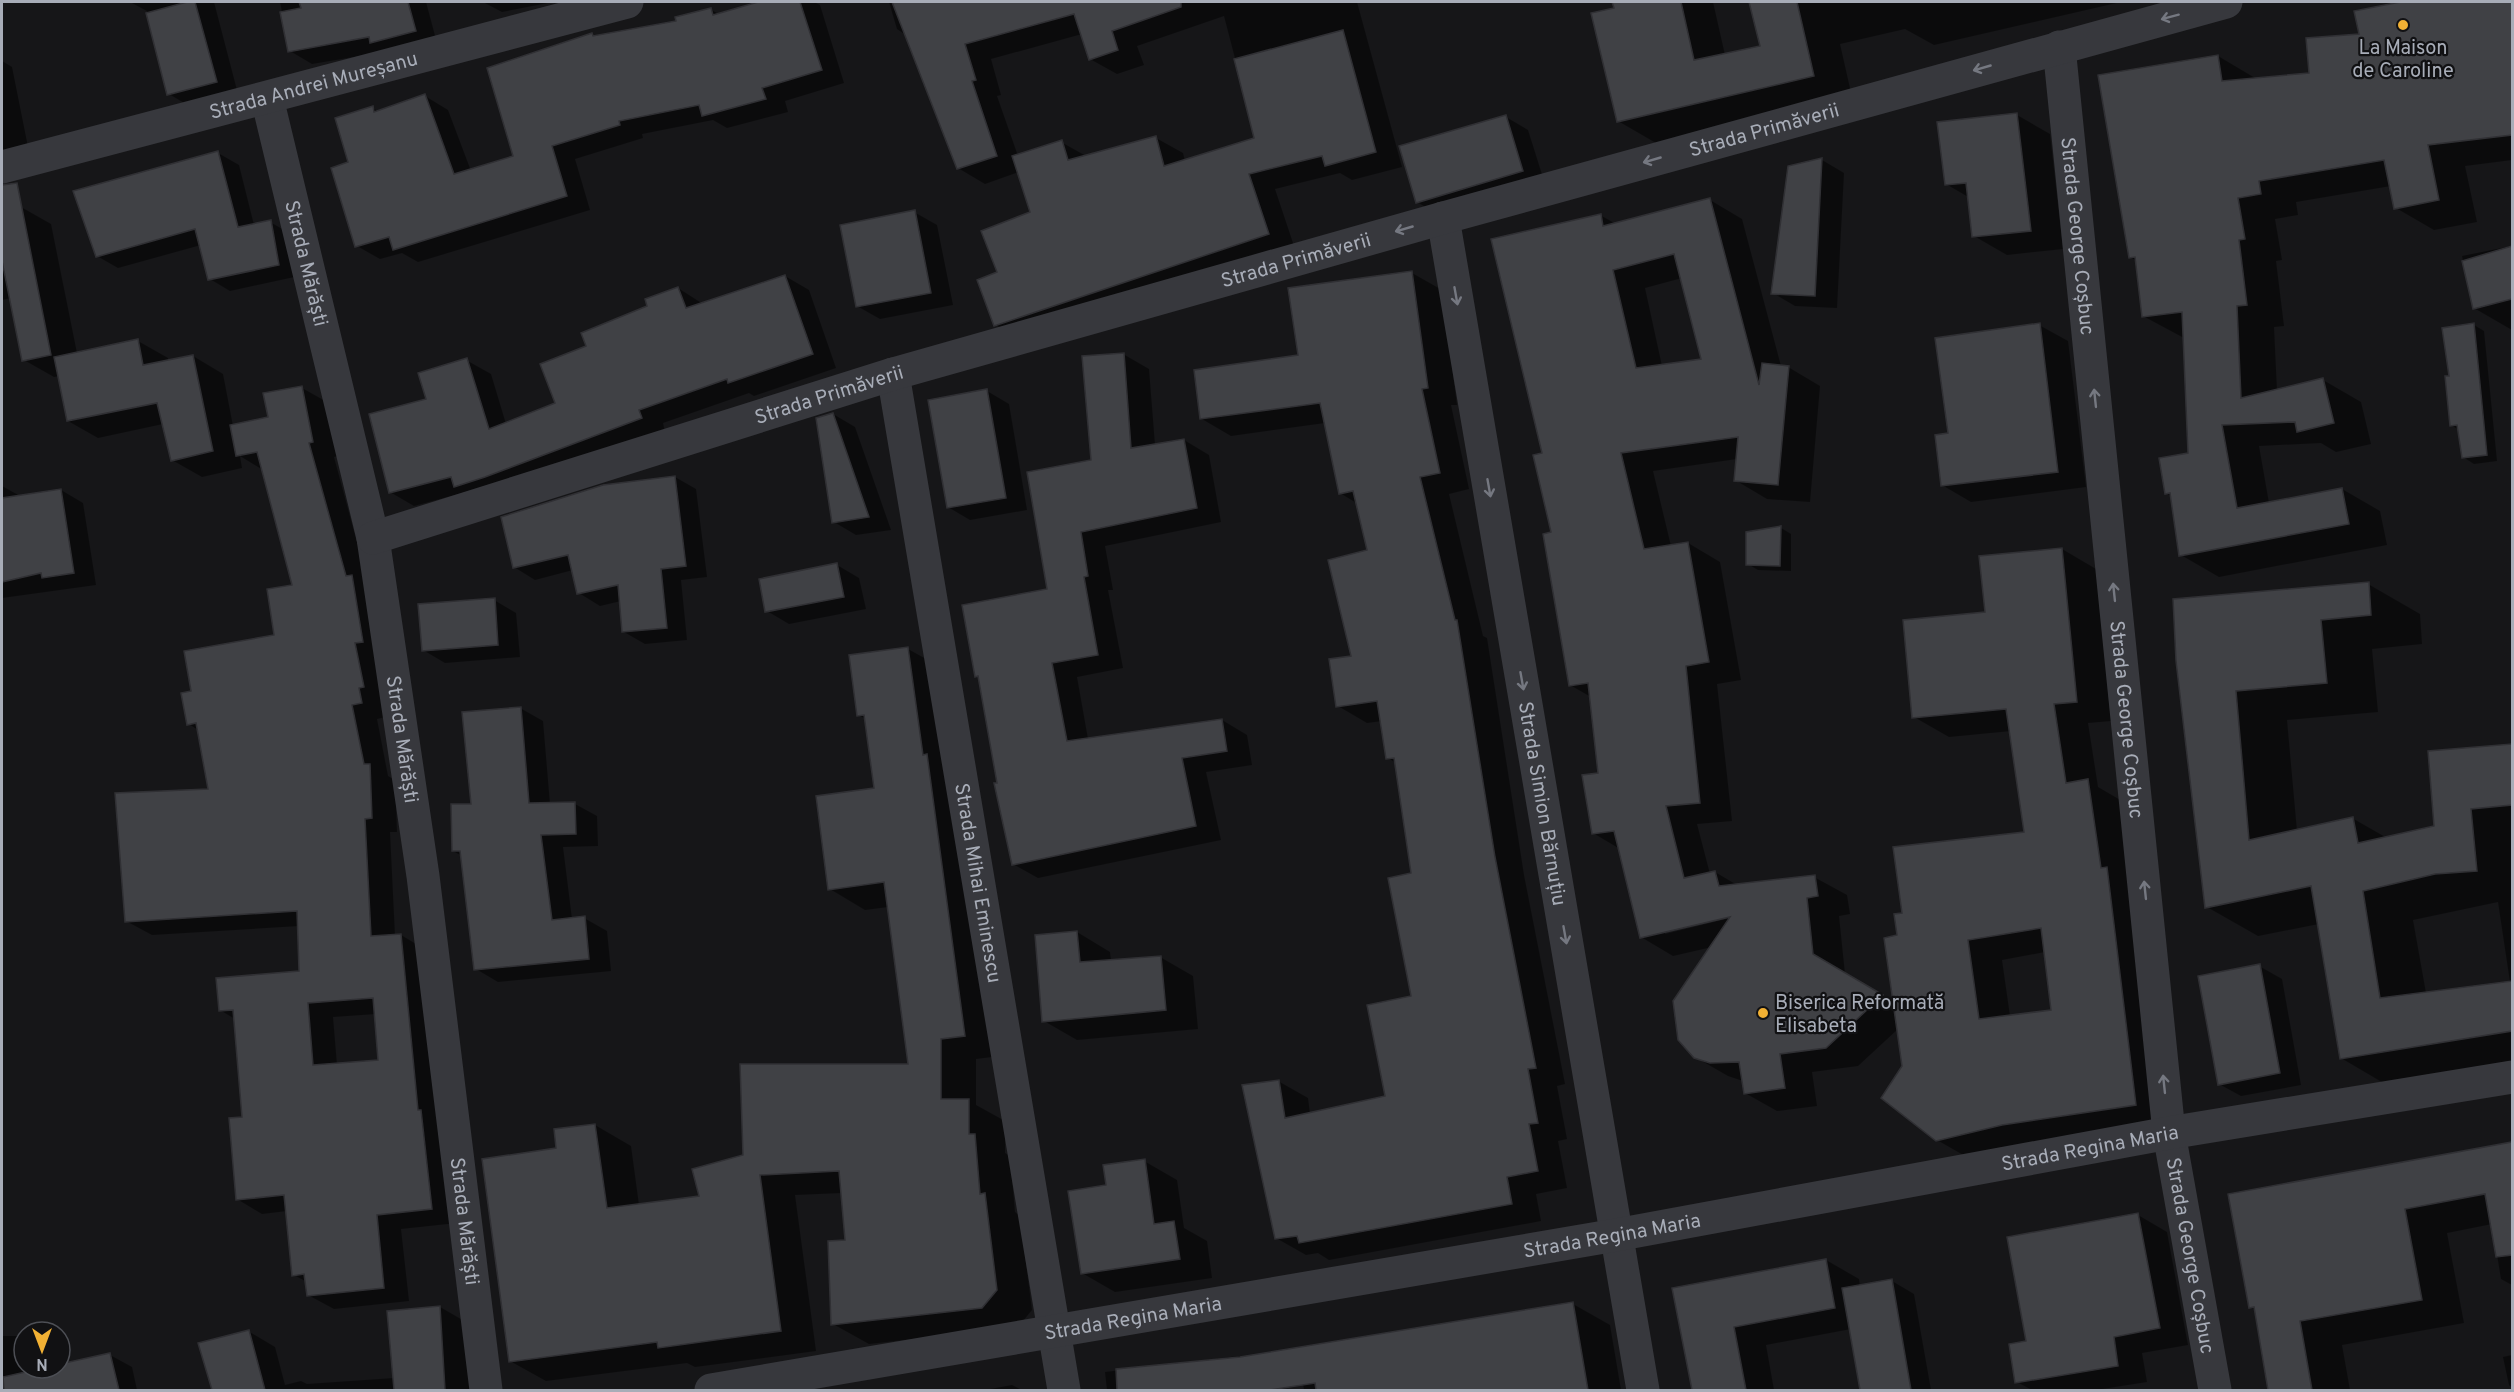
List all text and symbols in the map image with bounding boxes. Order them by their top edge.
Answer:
one-way arrow [2161,12,2180,23]
marker: La Maison de Caroline [2396,18,2410,32]
place label: La Maison de Caroline [2352,36,2454,85]
street label: Strada Andrei Mureșanu [207,47,421,127]
one-way arrow [1973,63,1992,75]
street label: Strada Primăverii [1687,98,1843,164]
street label: Strada George Coșbuc [2053,136,2099,337]
one-way arrow [1643,155,1662,166]
street label: Strada Mărăști [277,198,333,329]
one-way arrow [1394,224,1413,235]
street label: Strada Primăverii [1218,228,1374,295]
one-way arrow [1451,286,1462,306]
street label: Strada Primăverii [752,361,907,432]
one-way arrow [2089,388,2100,408]
one-way arrow [1484,478,1495,498]
one-way arrow [2108,582,2119,602]
street label: Strada George Coșbuc [2102,619,2148,820]
one-way arrow [1517,670,1528,690]
street label: Strada Mărăști [379,674,423,805]
street label: Strada Simion Bărnuțiu [1511,700,1571,908]
street label: Strada Mihai Eminescu [947,781,1006,985]
one-way arrow [2139,881,2150,901]
one-way arrow [1560,925,1571,944]
place label: Biserica Reformată Elisabeta [1775,991,1944,1040]
marker: Biserica Reformată Elisabeta [1756,1006,1770,1020]
one-way arrow [2159,1075,2170,1095]
street label: Strada Regina Maria [1999,1121,2181,1179]
street label: Strada Mărăști [443,1156,484,1287]
street label: Strada George Coșbuc [2159,1156,2219,1356]
street label: Strada Regina Maria [1521,1209,1703,1266]
street label: Strada Regina Maria [1042,1292,1224,1348]
north arrow [12,1320,72,1380]
text: N [36,1353,48,1373]

